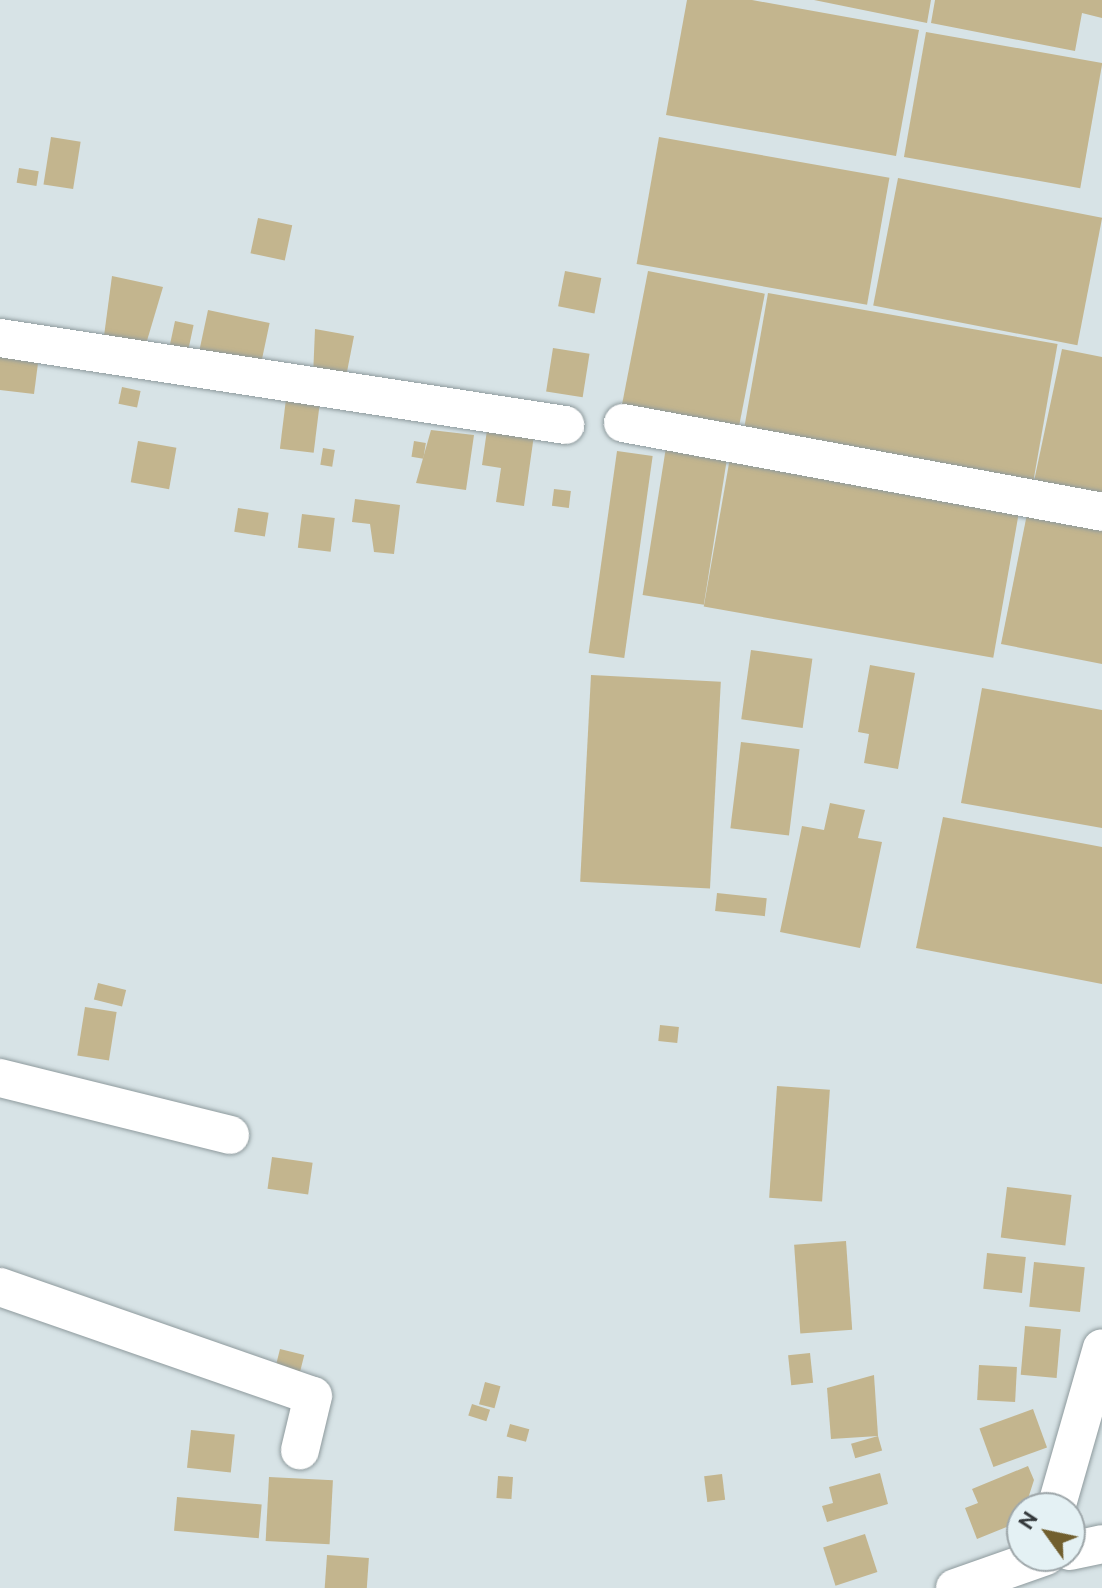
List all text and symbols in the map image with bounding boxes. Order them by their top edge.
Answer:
north arrow [1006,1492,1086,1572]
text: N [1012,1506,1042,1533]

